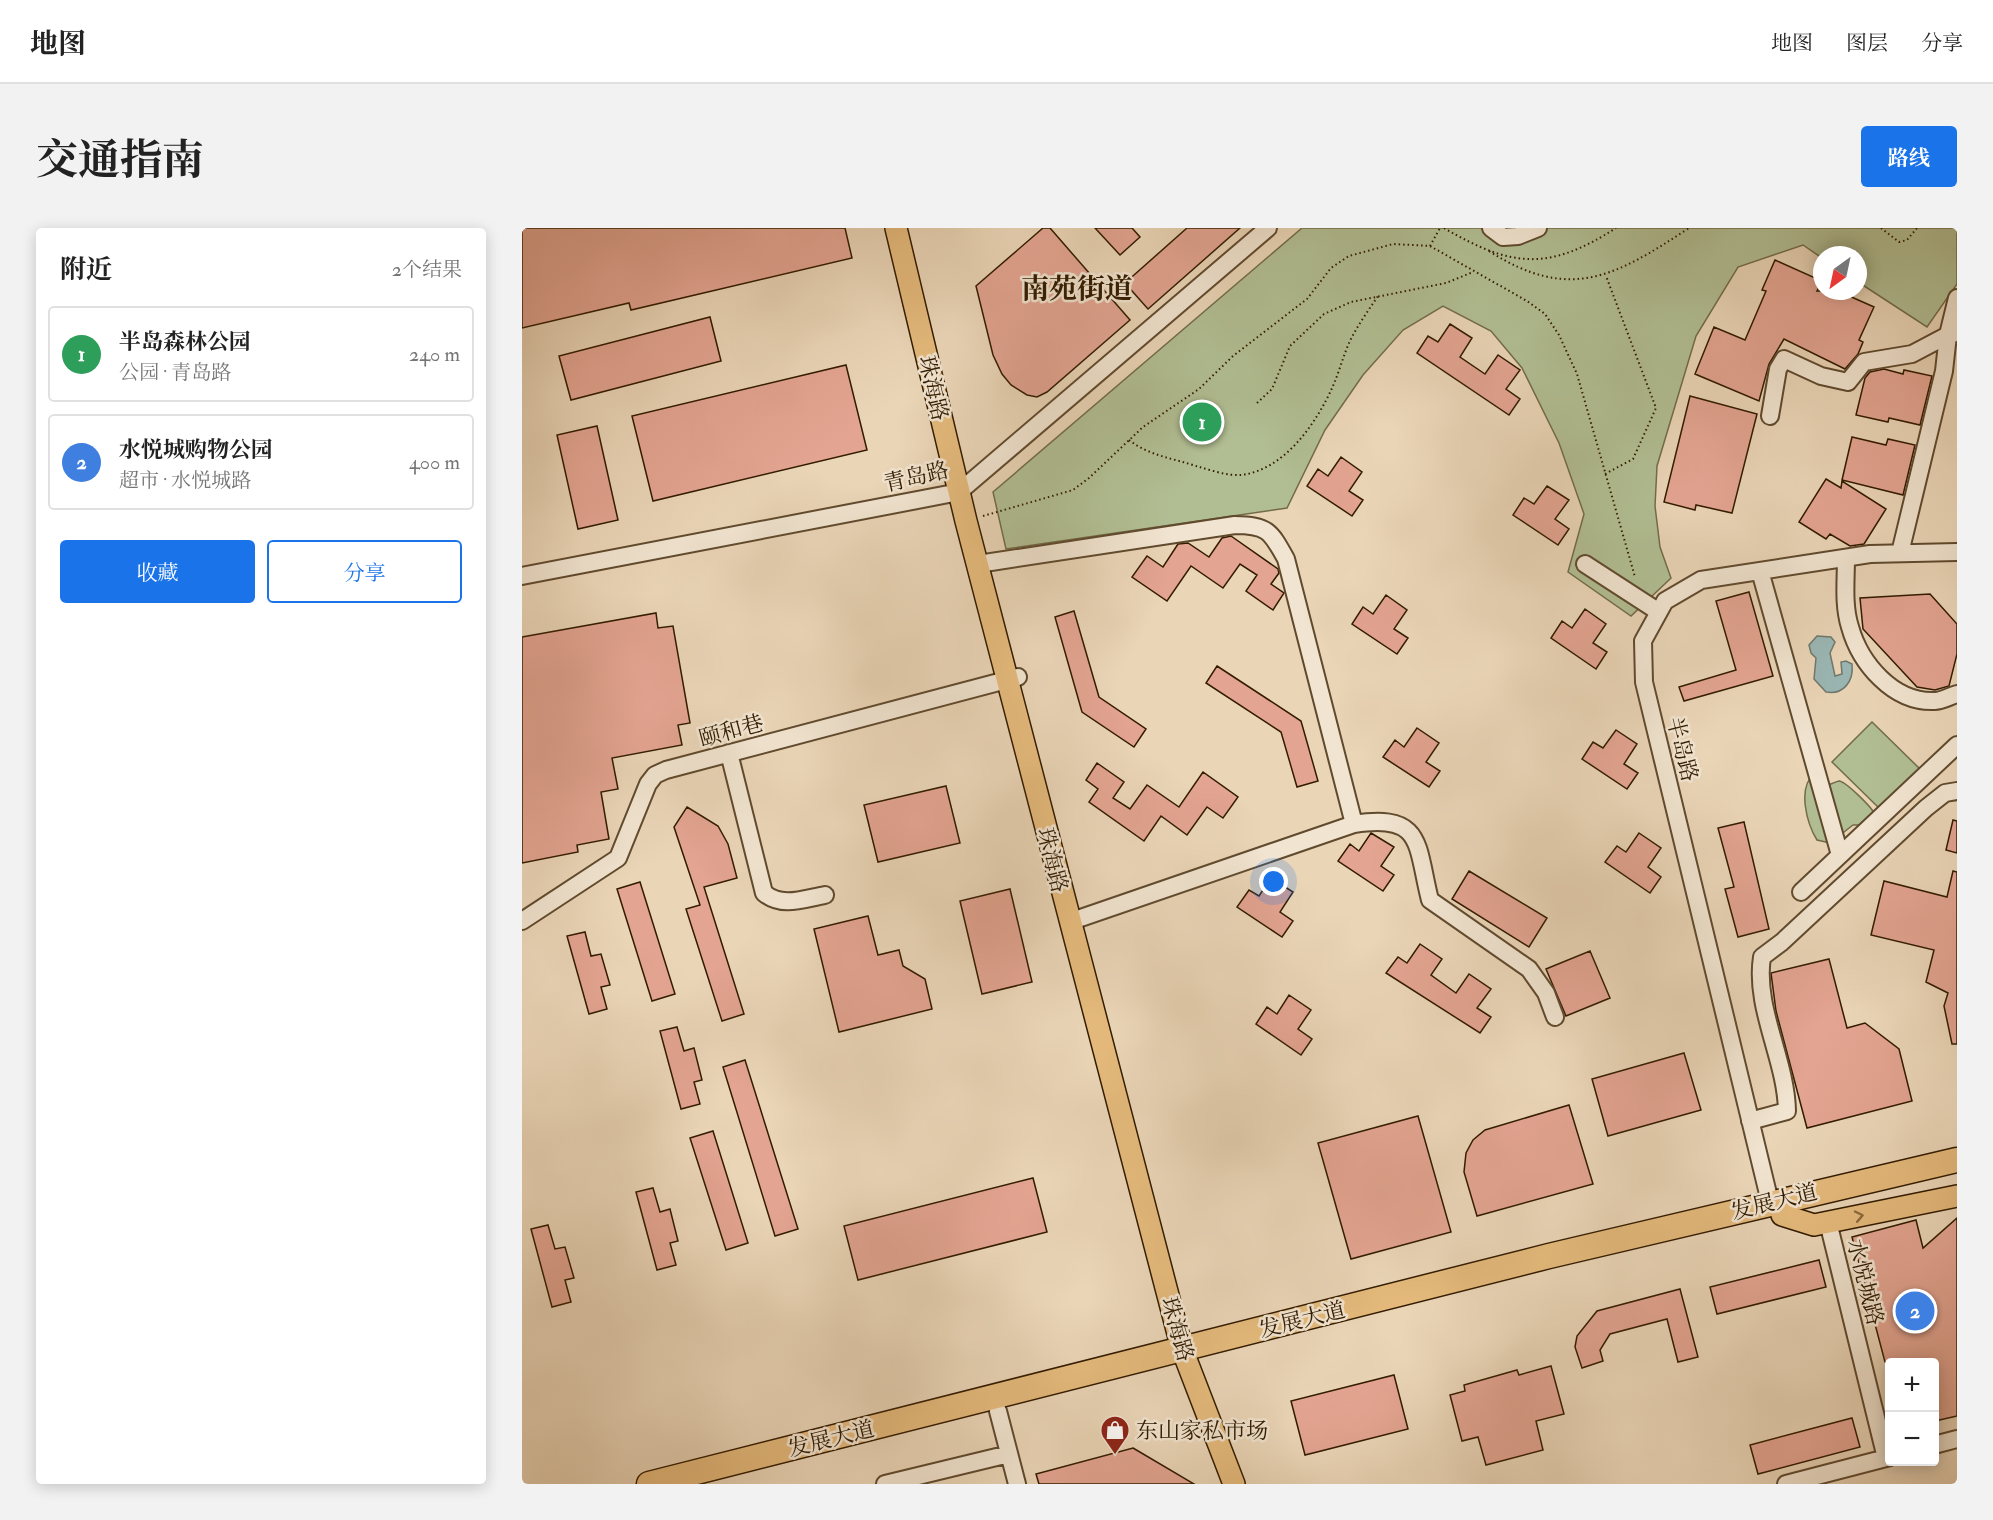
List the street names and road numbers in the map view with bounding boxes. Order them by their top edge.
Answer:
street label: 珠海路 [912,353,954,424]
street label: 青岛路 [881,456,952,498]
street label: 颐和巷 [696,709,767,753]
street label: 半岛路 [1660,714,1704,785]
street label: 珠海路 [1030,825,1074,896]
street label: 发展大道 [1728,1178,1820,1226]
street label: 水悦城路 [1841,1236,1889,1328]
street label: 珠海路 [1154,1294,1200,1365]
street label: 发展大道 [1256,1296,1348,1344]
street label: 发展大道 [785,1415,877,1463]

